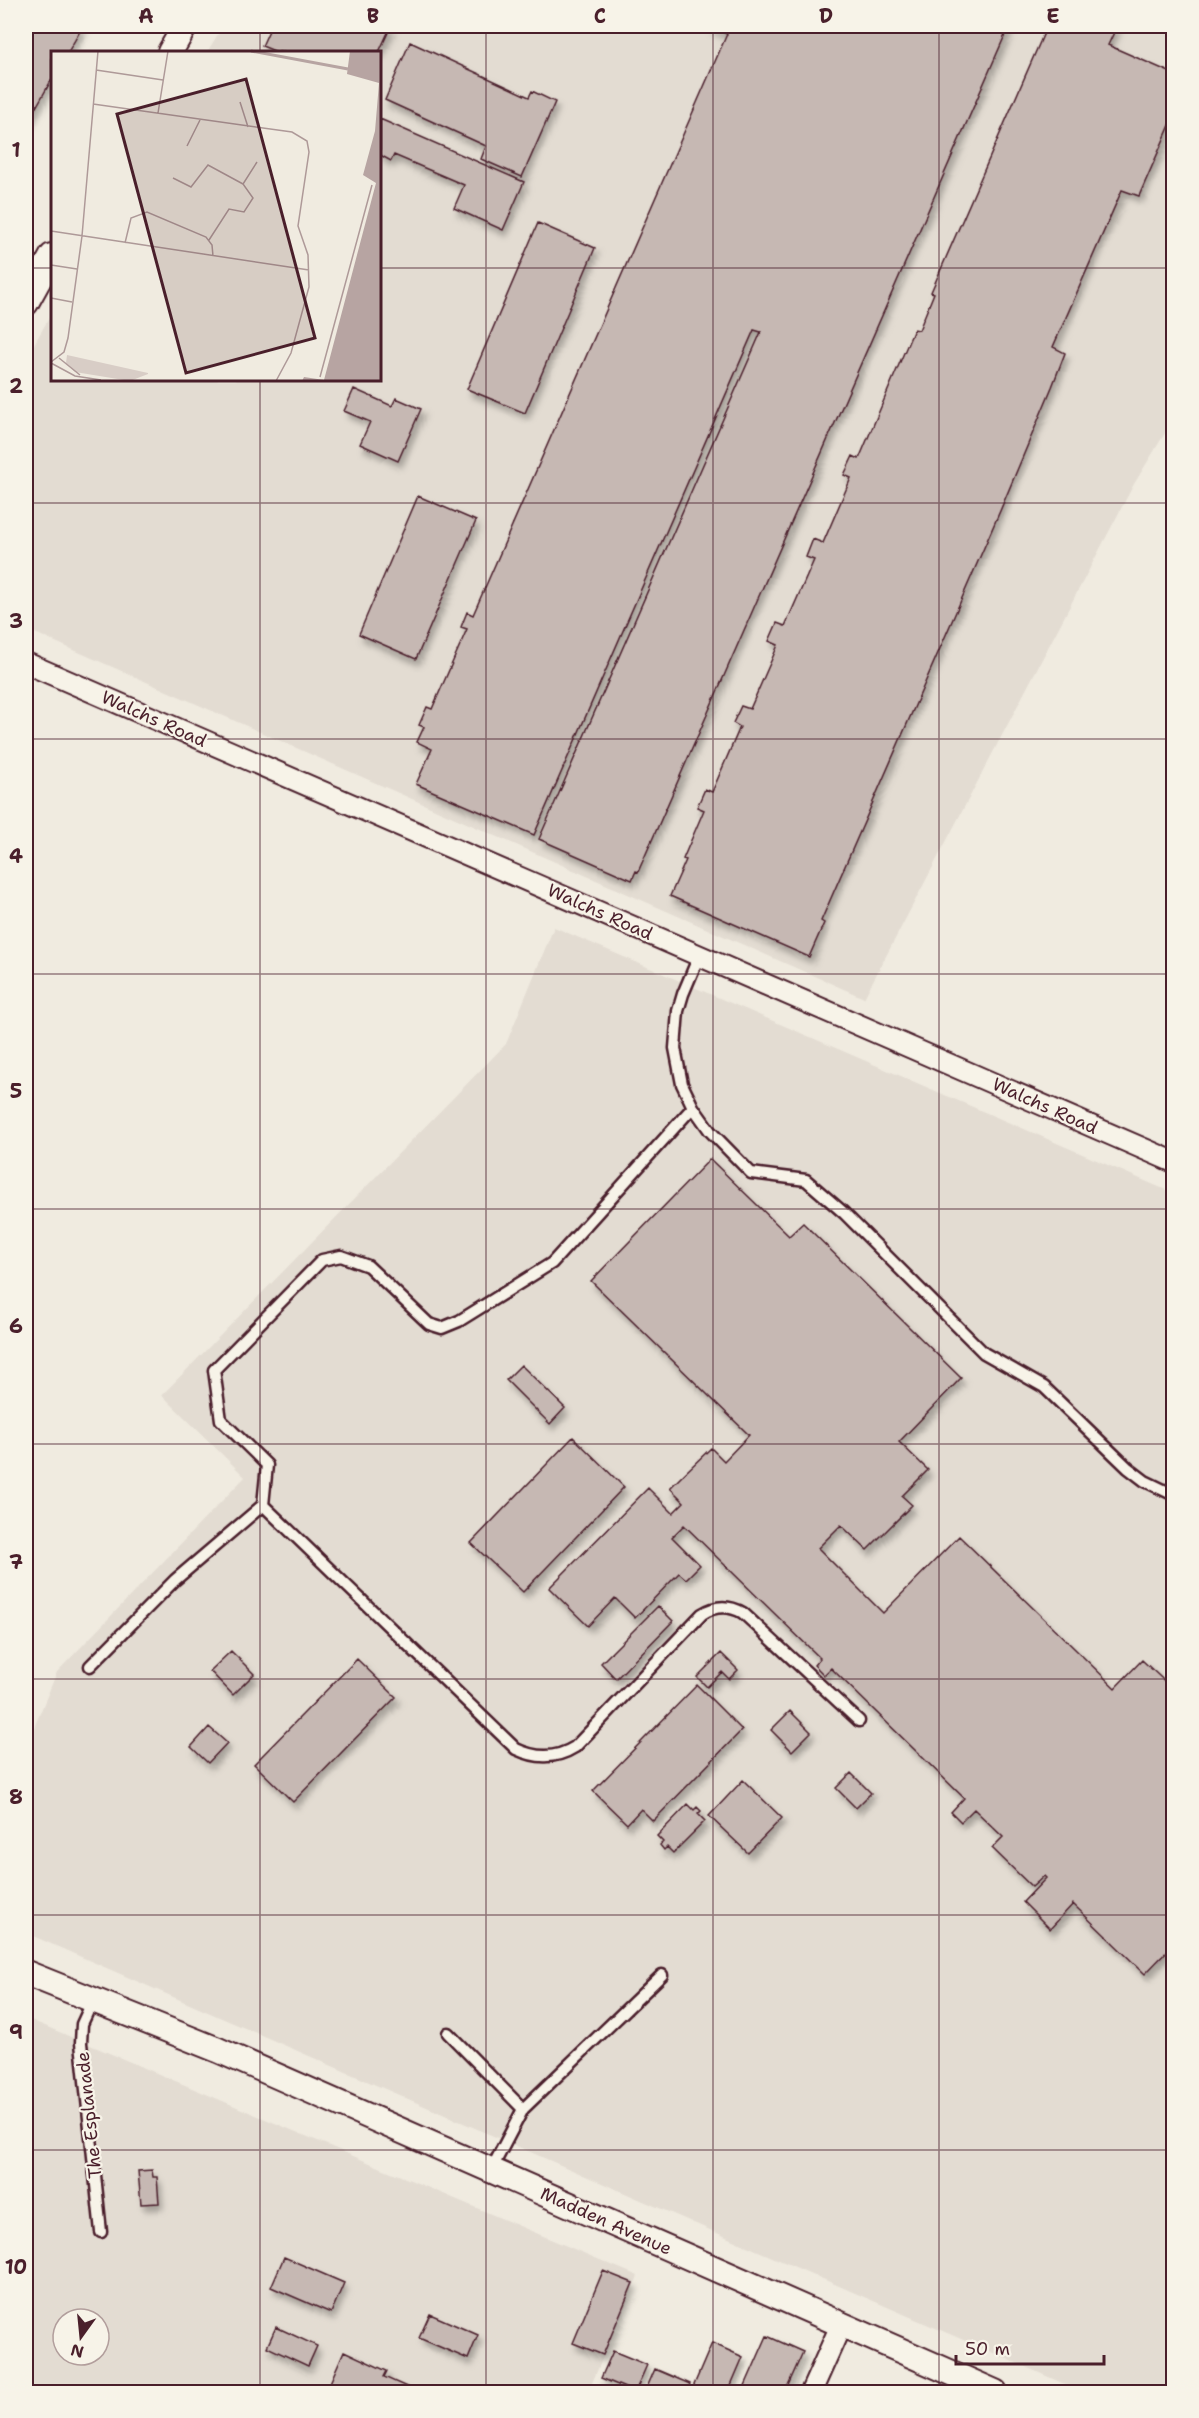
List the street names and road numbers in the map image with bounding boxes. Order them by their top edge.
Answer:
street label: Walchs Road [98,685,210,753]
street label: Walchs Road [544,878,656,946]
street label: Walchs Road [989,1072,1101,1140]
street label: The Esplanade [70,2050,108,2180]
street label: Madden Avenue [536,2181,676,2261]

